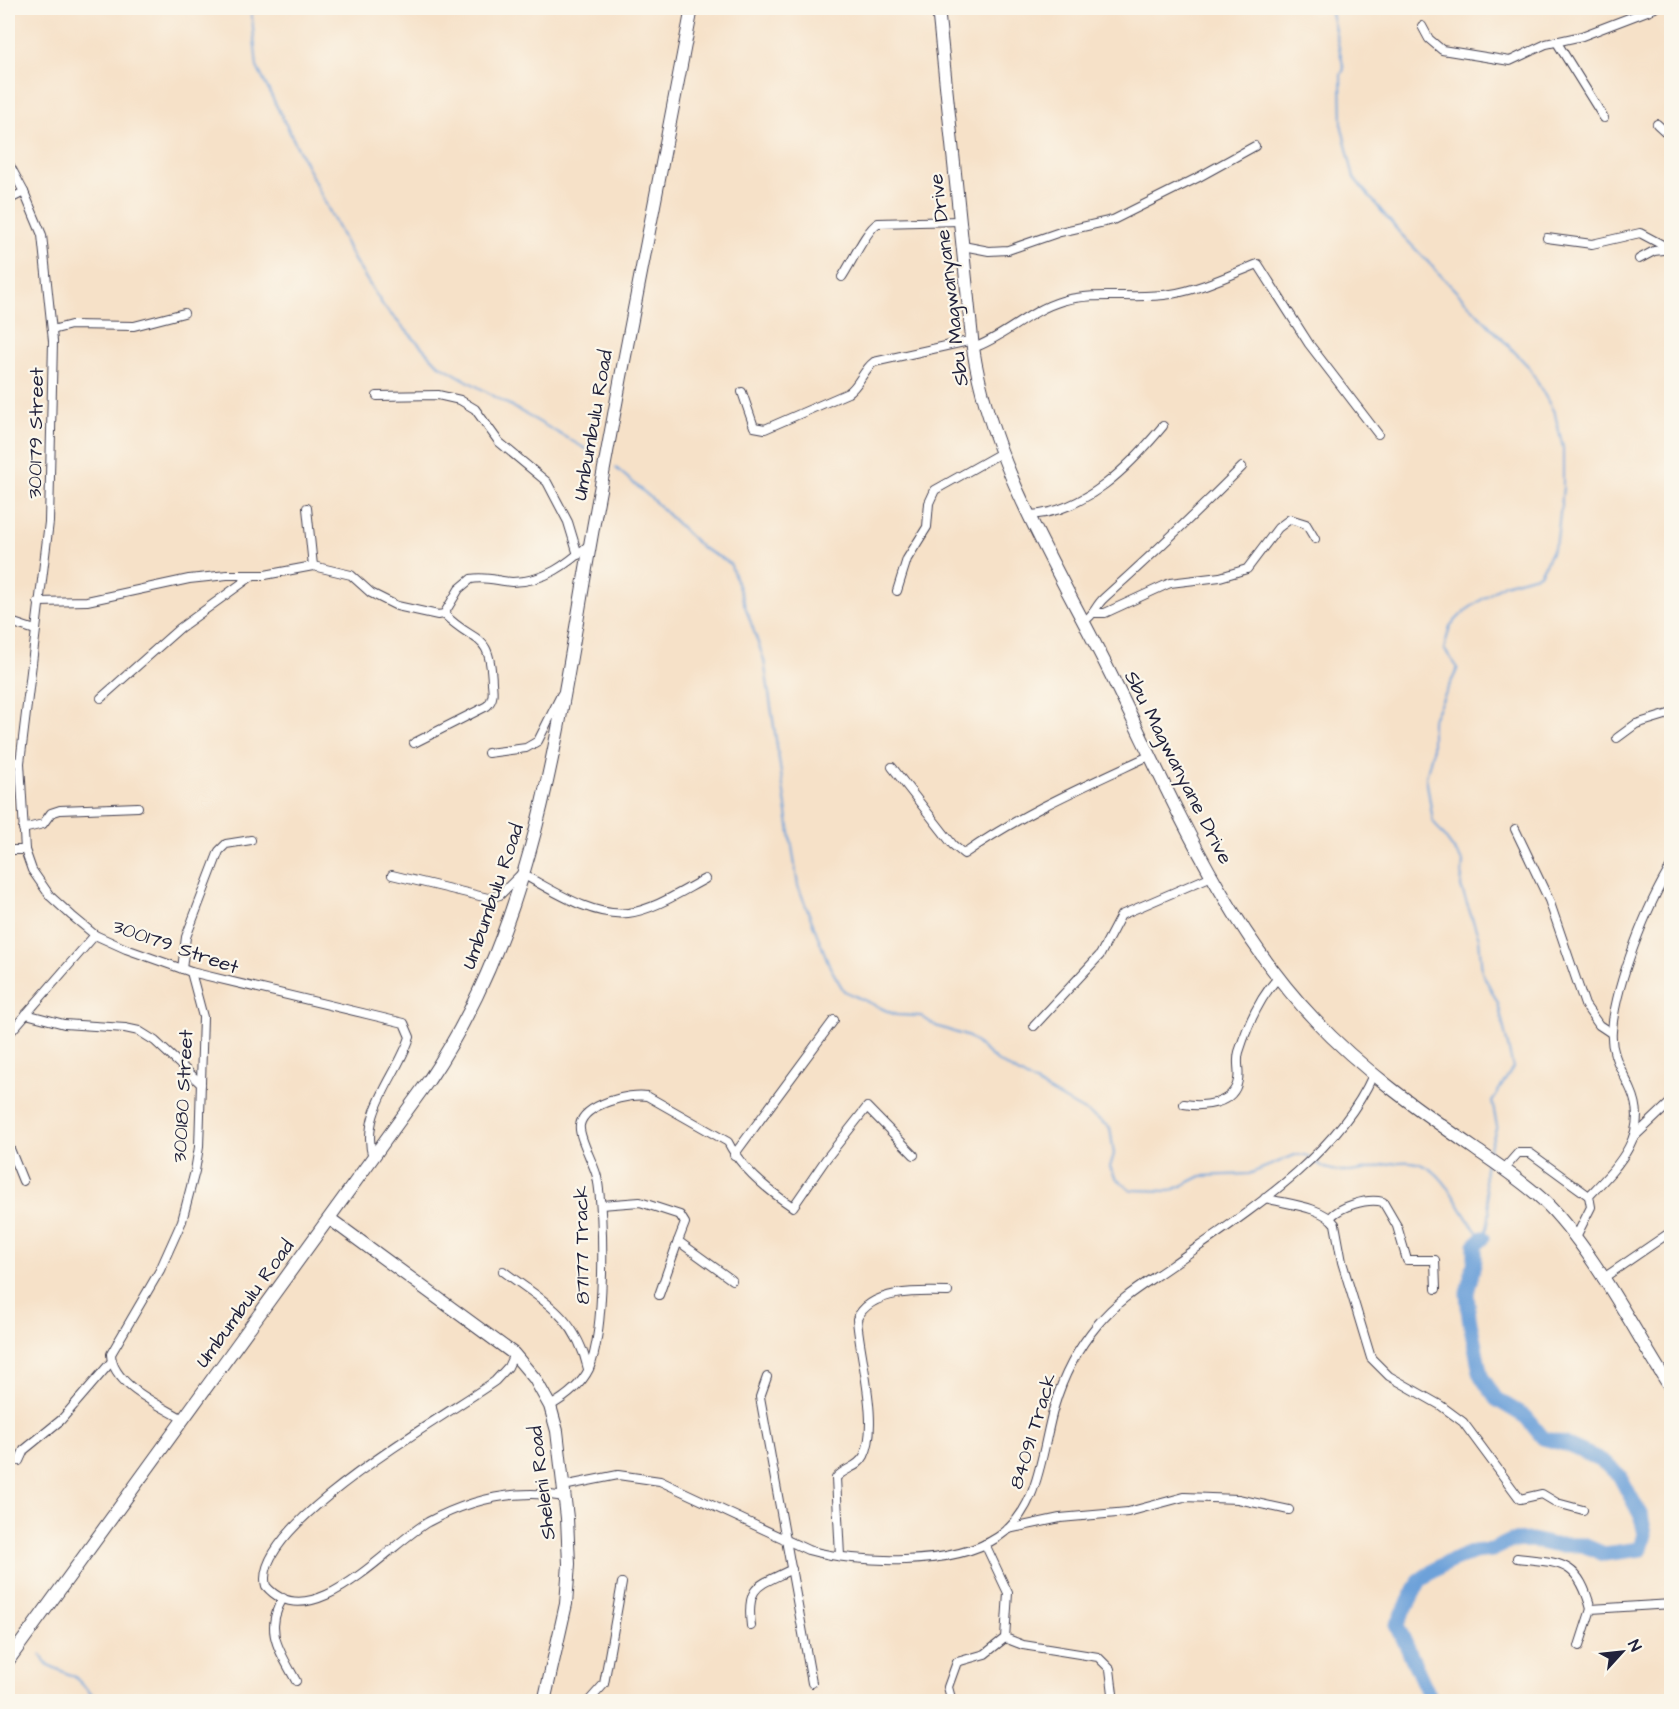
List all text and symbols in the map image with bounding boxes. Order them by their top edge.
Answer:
street label: Sbu Magwanyane Drive [922,172,977,388]
street label: Umbumbulu Road [566,348,620,503]
street label: 300179 Street [21,367,51,499]
street label: Sbu Magwanyane Drive [1116,666,1239,870]
street label: Umbumbulu Road [455,820,531,973]
street label: 300179 Street [109,912,242,982]
street label: 300180 Street [166,1029,200,1163]
street label: 87177 Track [567,1185,597,1305]
street label: Umbumbulu Road [189,1234,301,1373]
street label: 84091 Track [1002,1370,1064,1493]
street label: Sheleni Road [521,1424,563,1541]
north arrow [1592,1622,1652,1682]
text: N [1622,1636,1647,1655]

